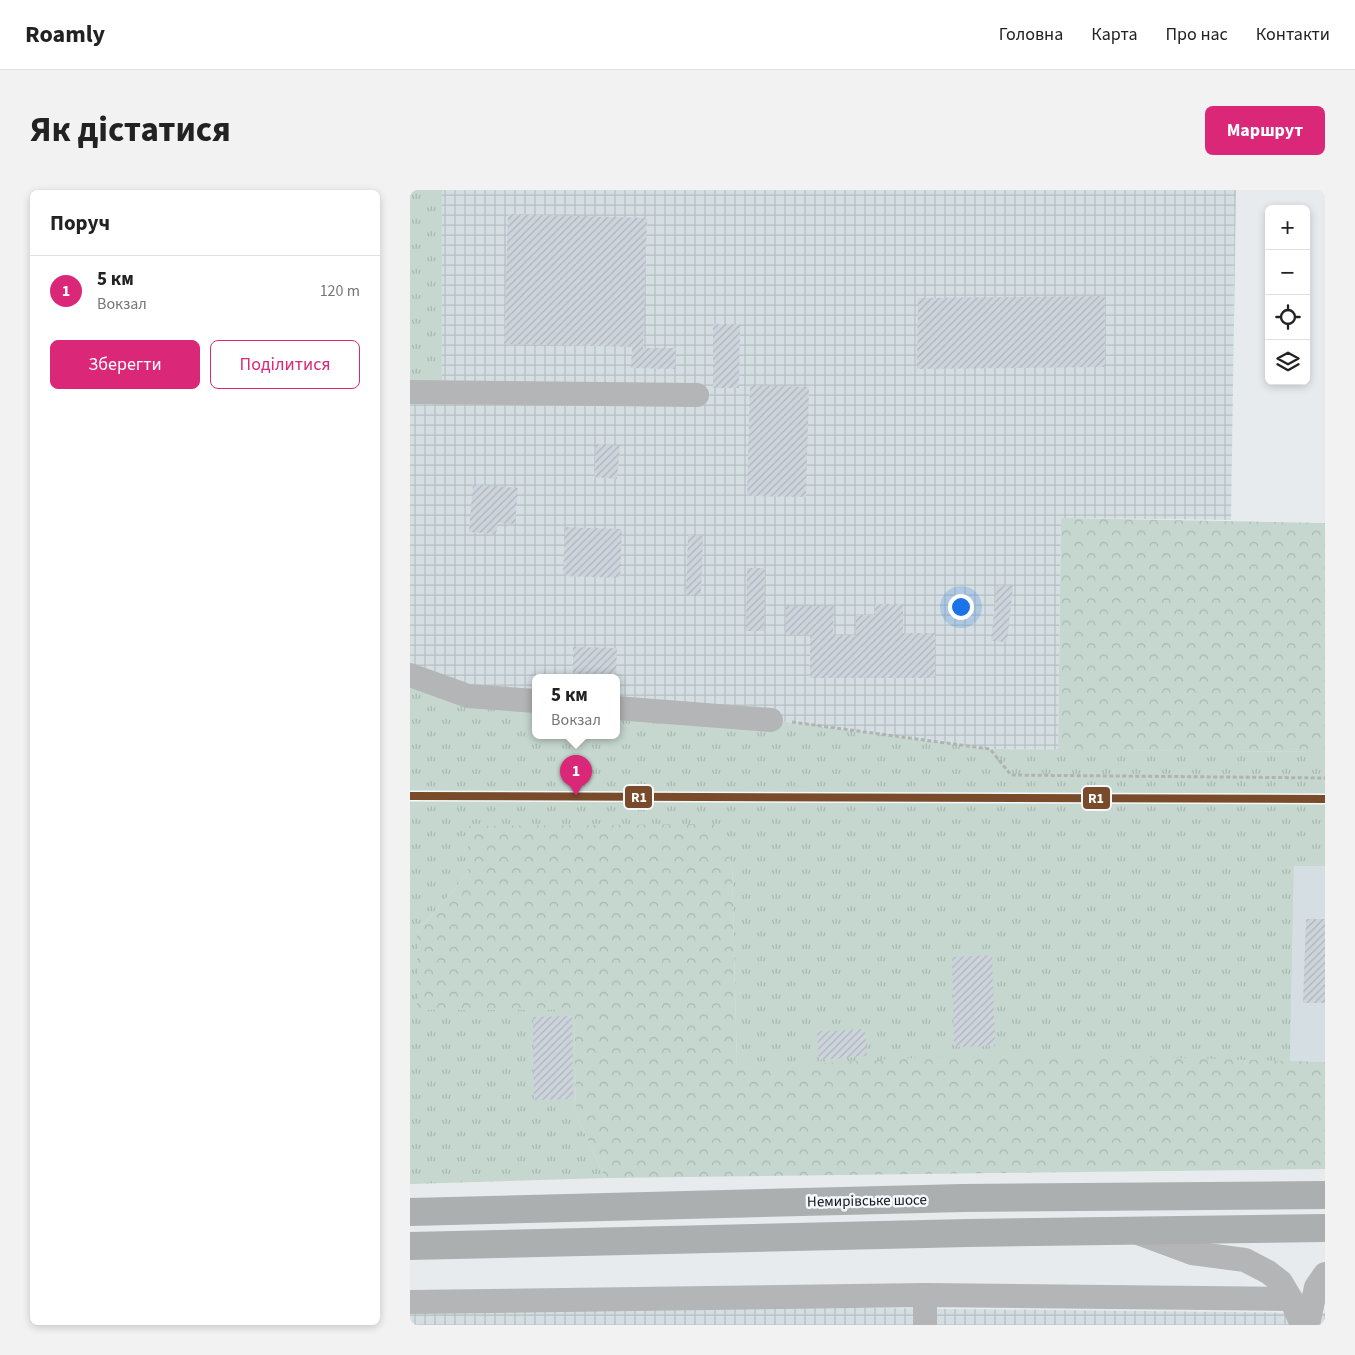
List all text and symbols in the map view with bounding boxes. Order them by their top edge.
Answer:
text: Roamly [25,17,105,52]
text: Головна [999,22,1063,47]
text: Карта [1091,22,1137,47]
text: Про нас [1165,22,1228,47]
text: Контакти [1256,22,1330,47]
text: Як дістатися [30,105,231,155]
button: Маршрут [1205,106,1325,155]
map controls [1265,205,1310,385]
button: + [1265,205,1310,250]
text: Поруч [50,208,110,238]
button: − [1265,250,1310,295]
text: 5 км [97,266,134,293]
text: 1 [62,280,70,302]
text: 120 m [320,280,360,302]
text: Вокзал [97,293,147,315]
button: locate [1265,295,1310,340]
button: Зберегти [50,340,200,389]
button: Поділитися [210,340,360,389]
button: layers [1265,340,1310,385]
your location [948,594,974,620]
popup [532,674,620,739]
text: 5 км [551,682,588,709]
text: Вокзал [551,709,601,731]
pin: 1 [560,755,592,796]
line badge: R1 [624,785,653,809]
line badge: R1 [1082,786,1111,810]
text: R1 [631,788,647,808]
text: R1 [1088,789,1104,809]
street label: Немирівське шосе [807,1189,927,1213]

